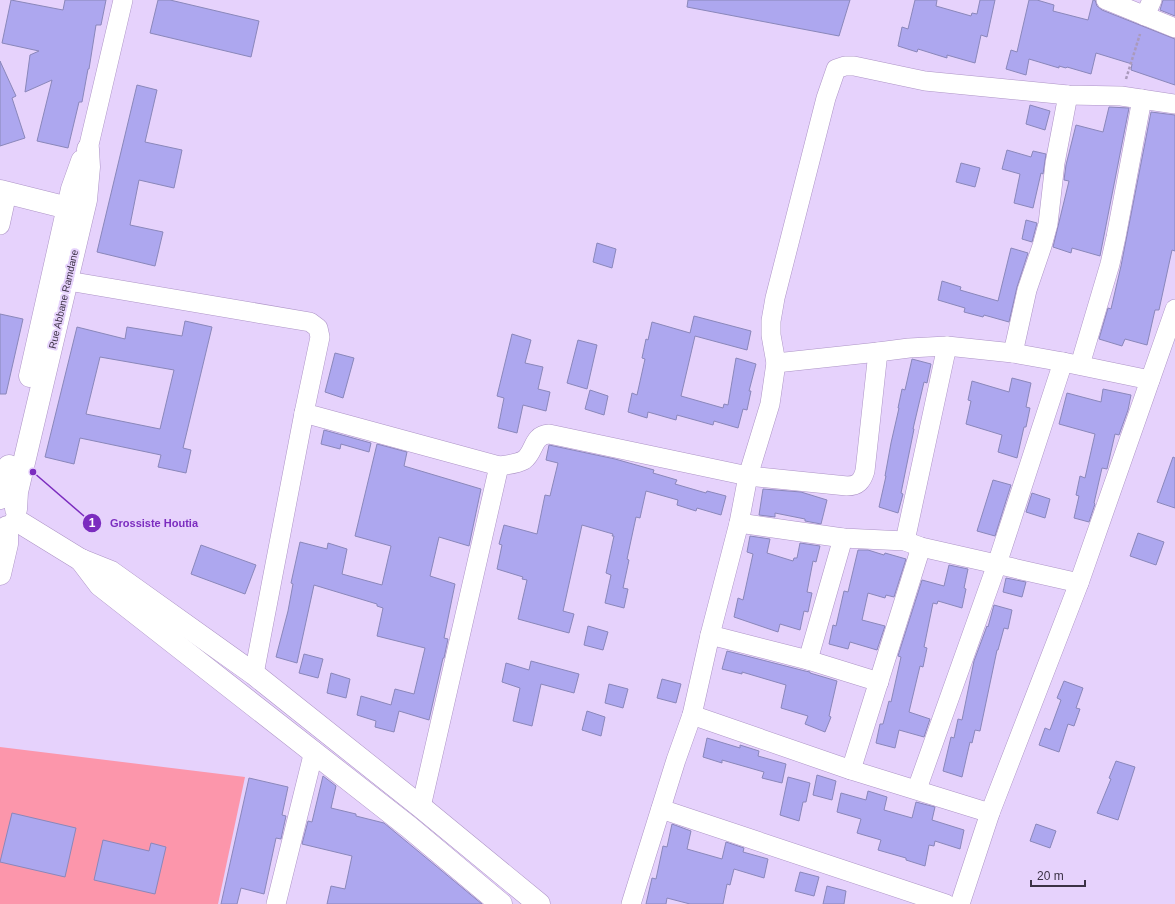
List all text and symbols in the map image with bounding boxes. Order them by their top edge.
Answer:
street label: Rue Abbane Ramdane [47,248,80,350]
callout: Grossiste Houtia [82,512,206,535]
text: 1 [89,516,96,530]
text: Grossiste Houtia [110,517,199,529]
scale bar [1031,862,1085,888]
text: 20 m [1037,869,1064,883]

